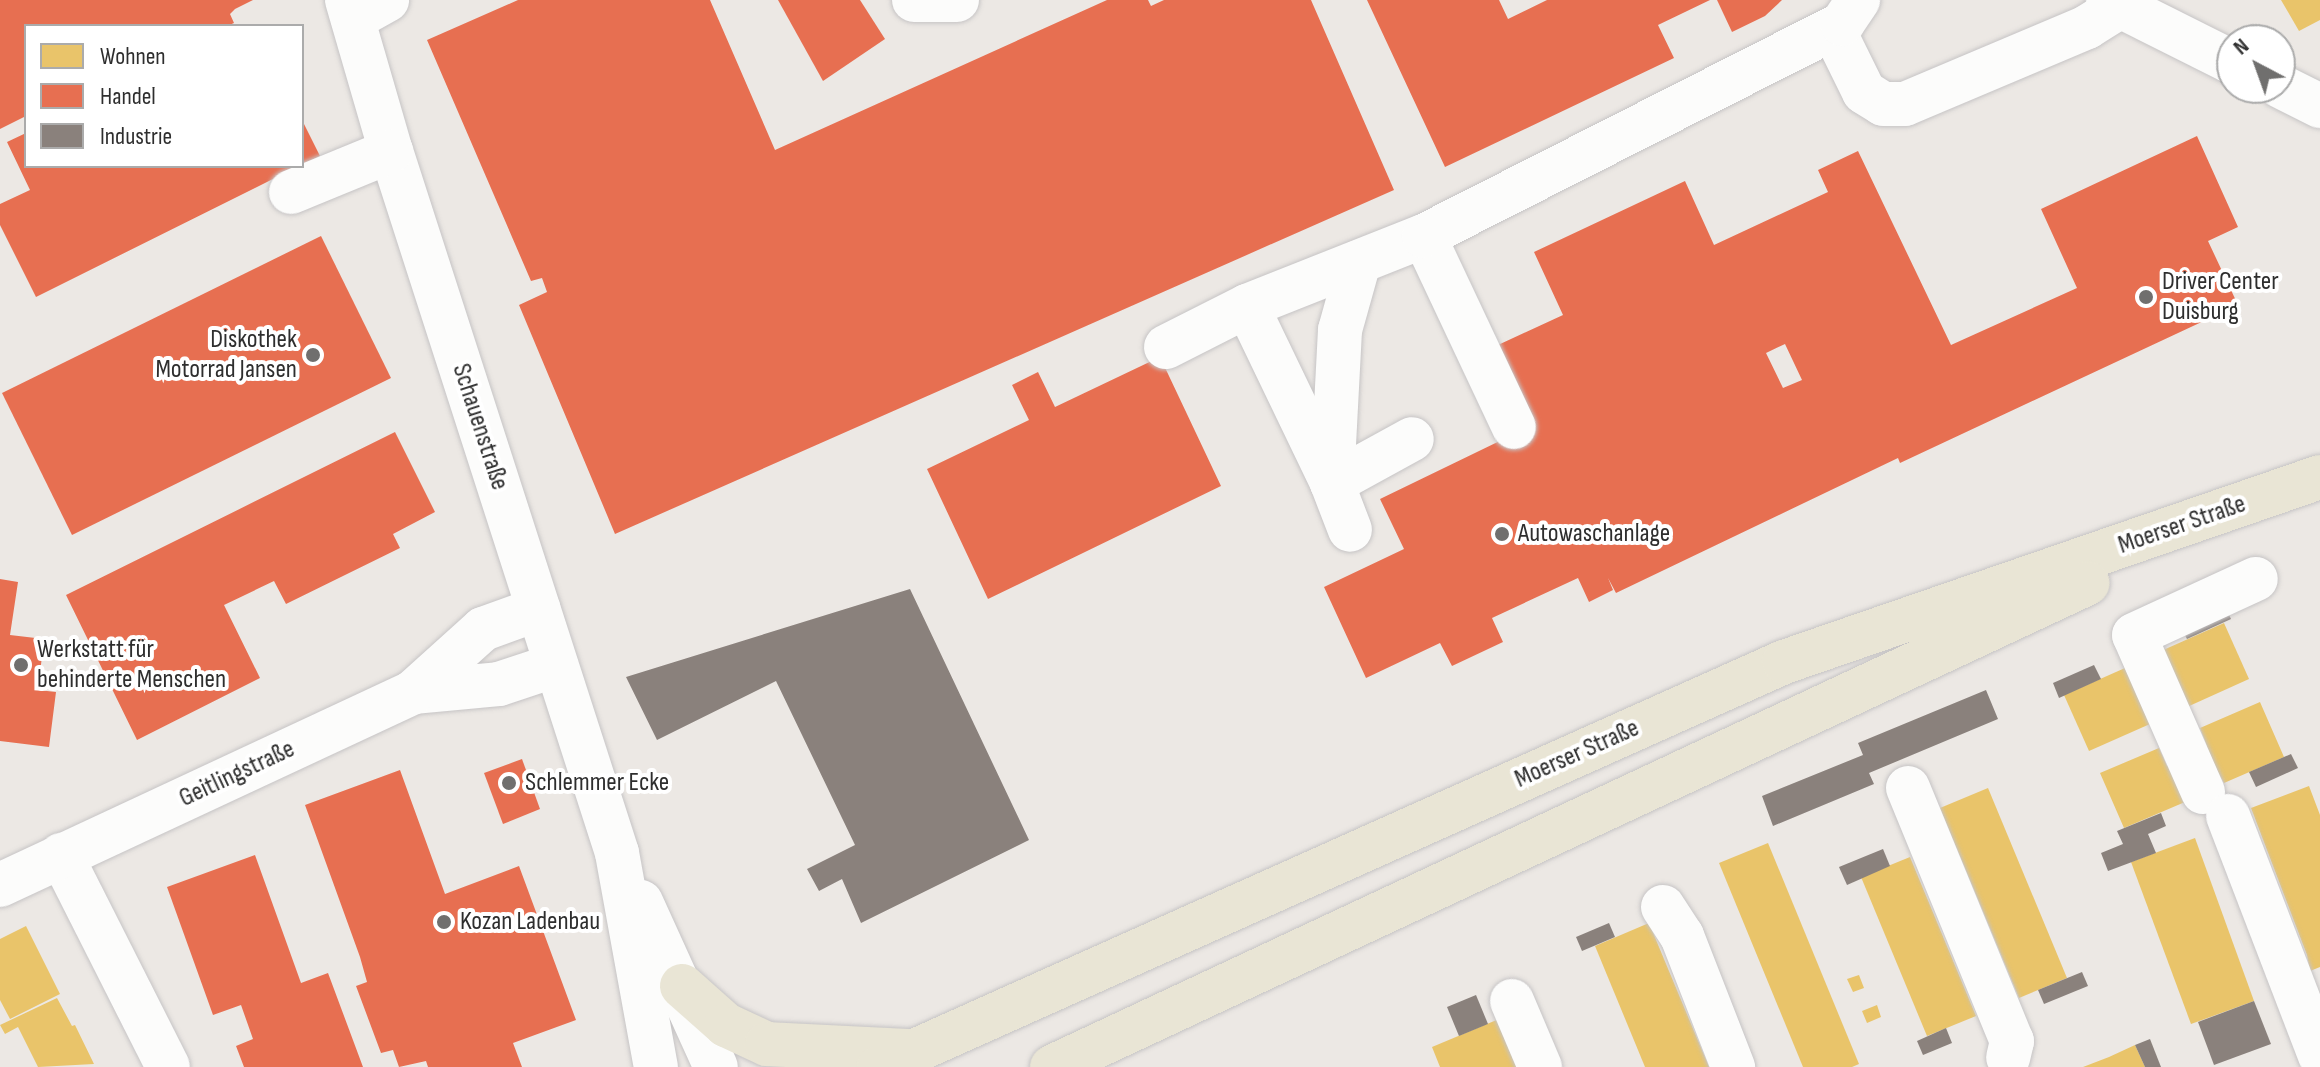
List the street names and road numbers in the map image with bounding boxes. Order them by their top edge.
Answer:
street label: Schauenstraße [445,360,515,494]
street label: Moerser Straße [2114,489,2250,561]
street label: Moerser Straße [1510,713,1644,795]
street label: Geitlingstraße [174,734,300,814]

